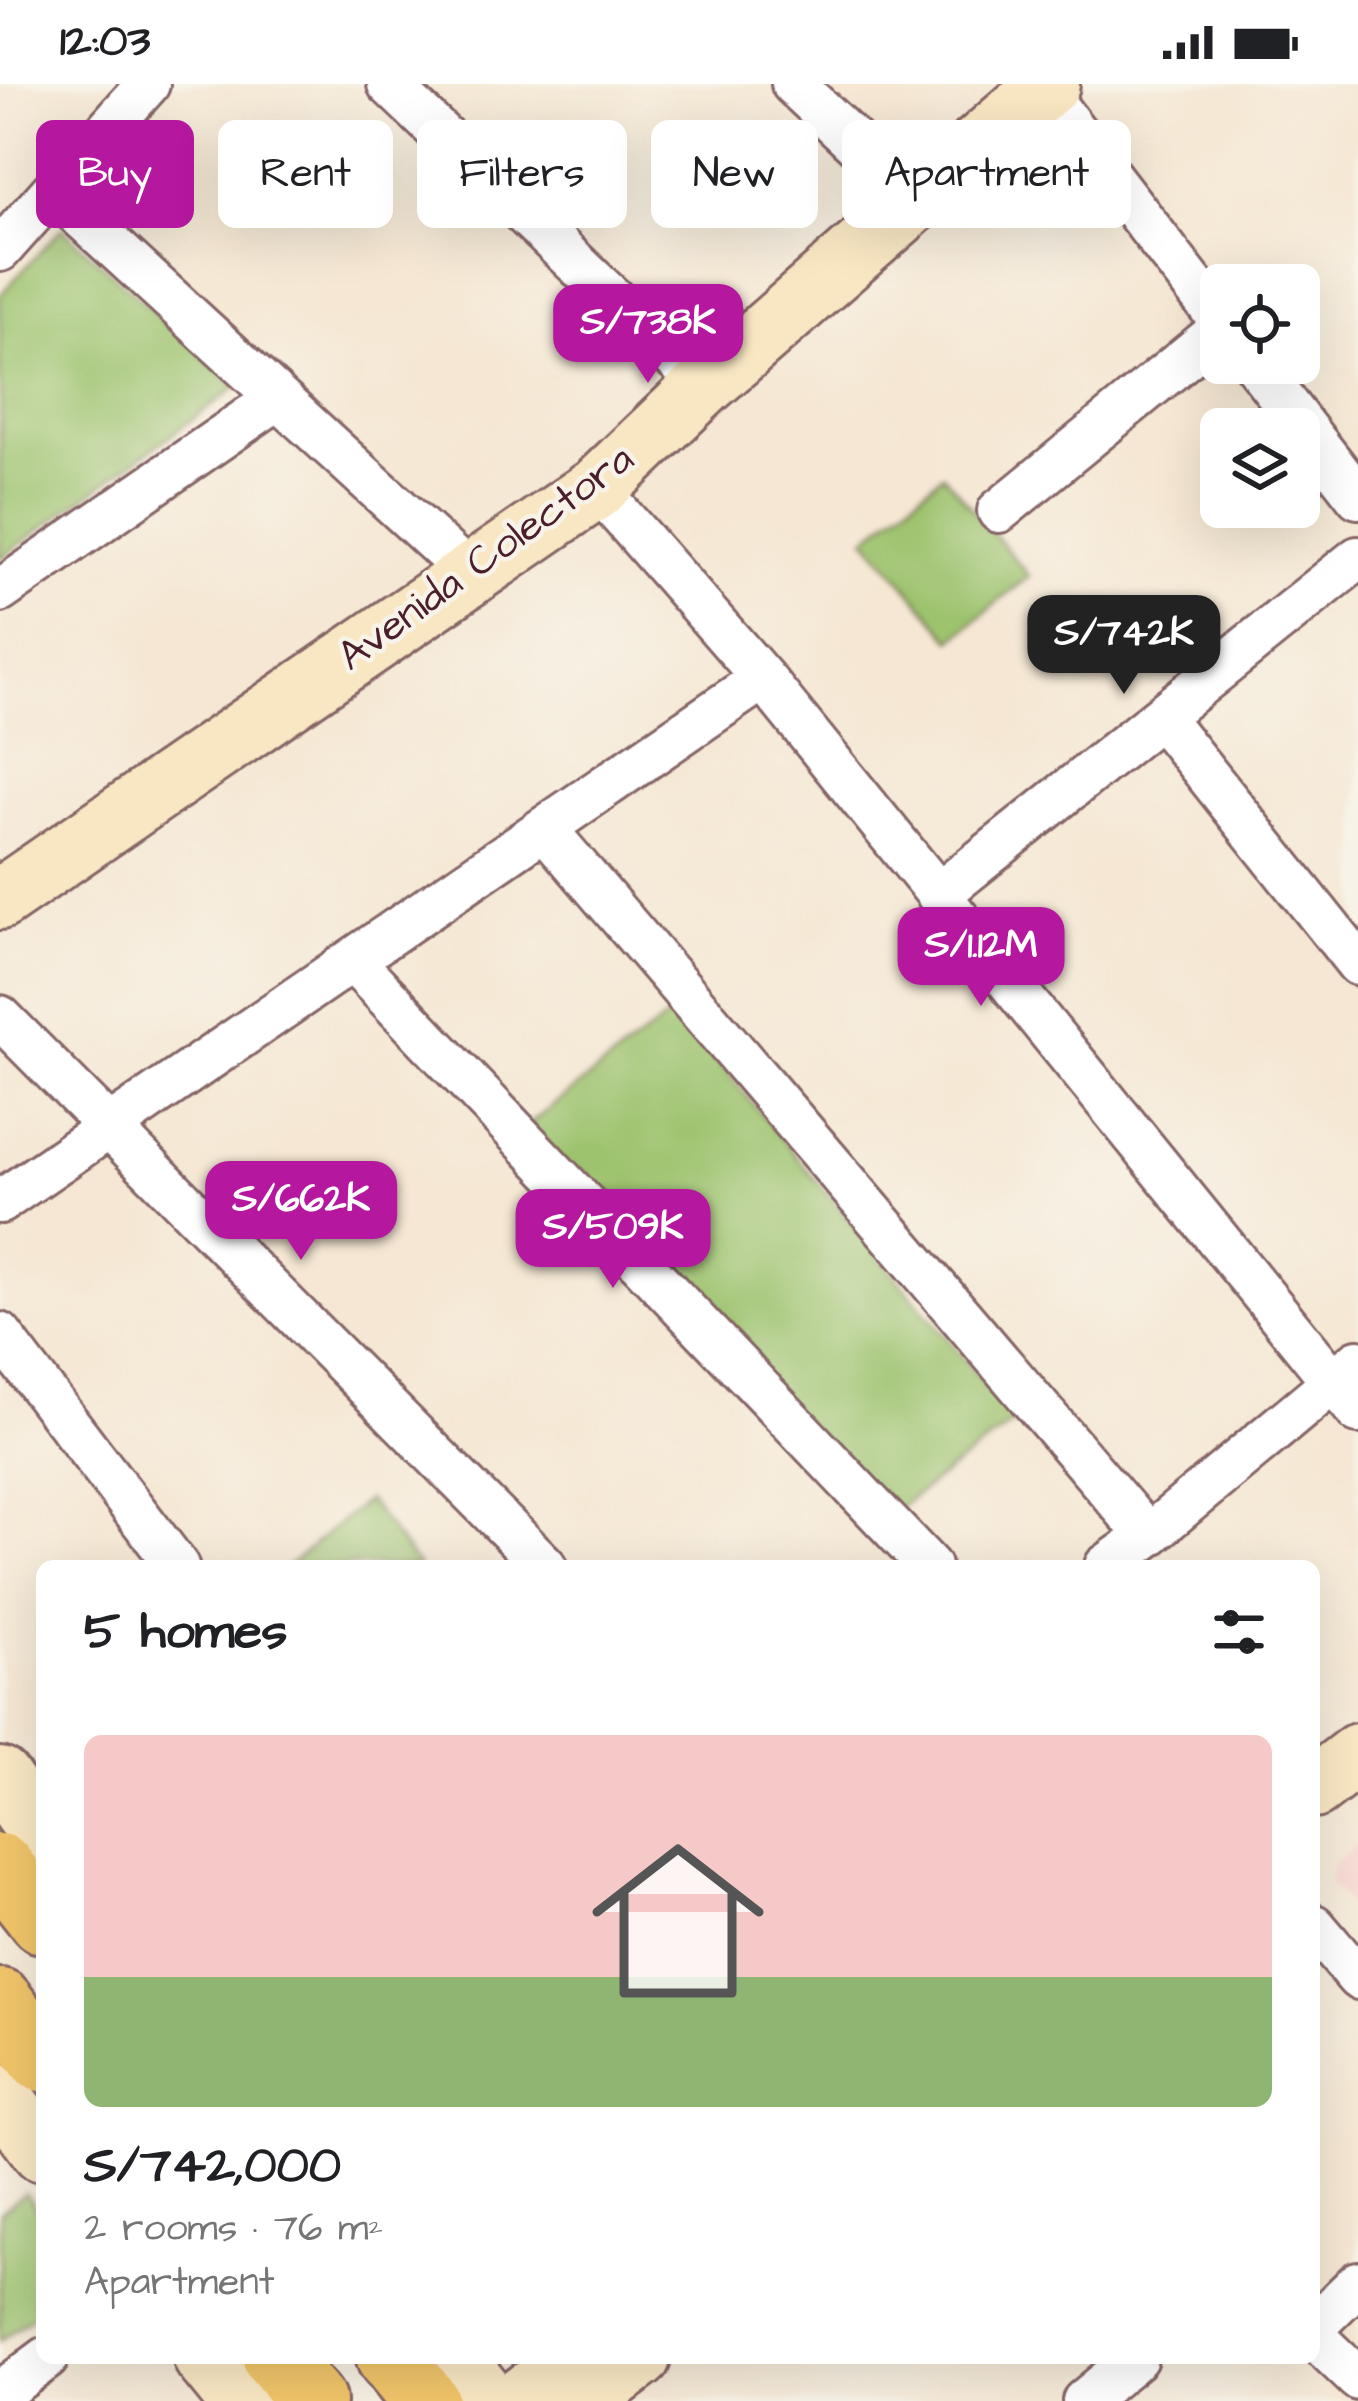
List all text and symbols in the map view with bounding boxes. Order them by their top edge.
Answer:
text: 12:03 [60,11,150,73]
chip: Buy [36,120,194,228]
chip: Rent [218,120,393,228]
chip: Filters [417,120,627,228]
chip: New [651,120,818,228]
chip: Apartment [842,120,1131,228]
map controls [1200,264,1320,528]
button: locate [1200,264,1320,384]
pin: S/738K [550,284,746,386]
text: S/738K [580,296,716,350]
button: layers [1200,408,1320,528]
street label: Avenida Colectora [326,431,646,685]
pin: S/742K [1026,595,1222,697]
text: S/742K [1054,607,1194,661]
pin: S/1.12M [870,907,1092,1009]
text: S/1.12M [925,919,1037,973]
pin: S/662K [203,1161,399,1263]
text: S/662K [232,1173,370,1227]
pin: S/509K [515,1189,711,1291]
text: S/509K [543,1201,683,1255]
text: 5 homes [84,1597,287,1668]
icon: filters [1206,1599,1272,1665]
icon: home [570,1813,786,2029]
text: S/742,000 [84,2131,341,2202]
text: 2 rooms · 76 m² [84,2202,383,2256]
text: Apartment [84,2256,275,2310]

